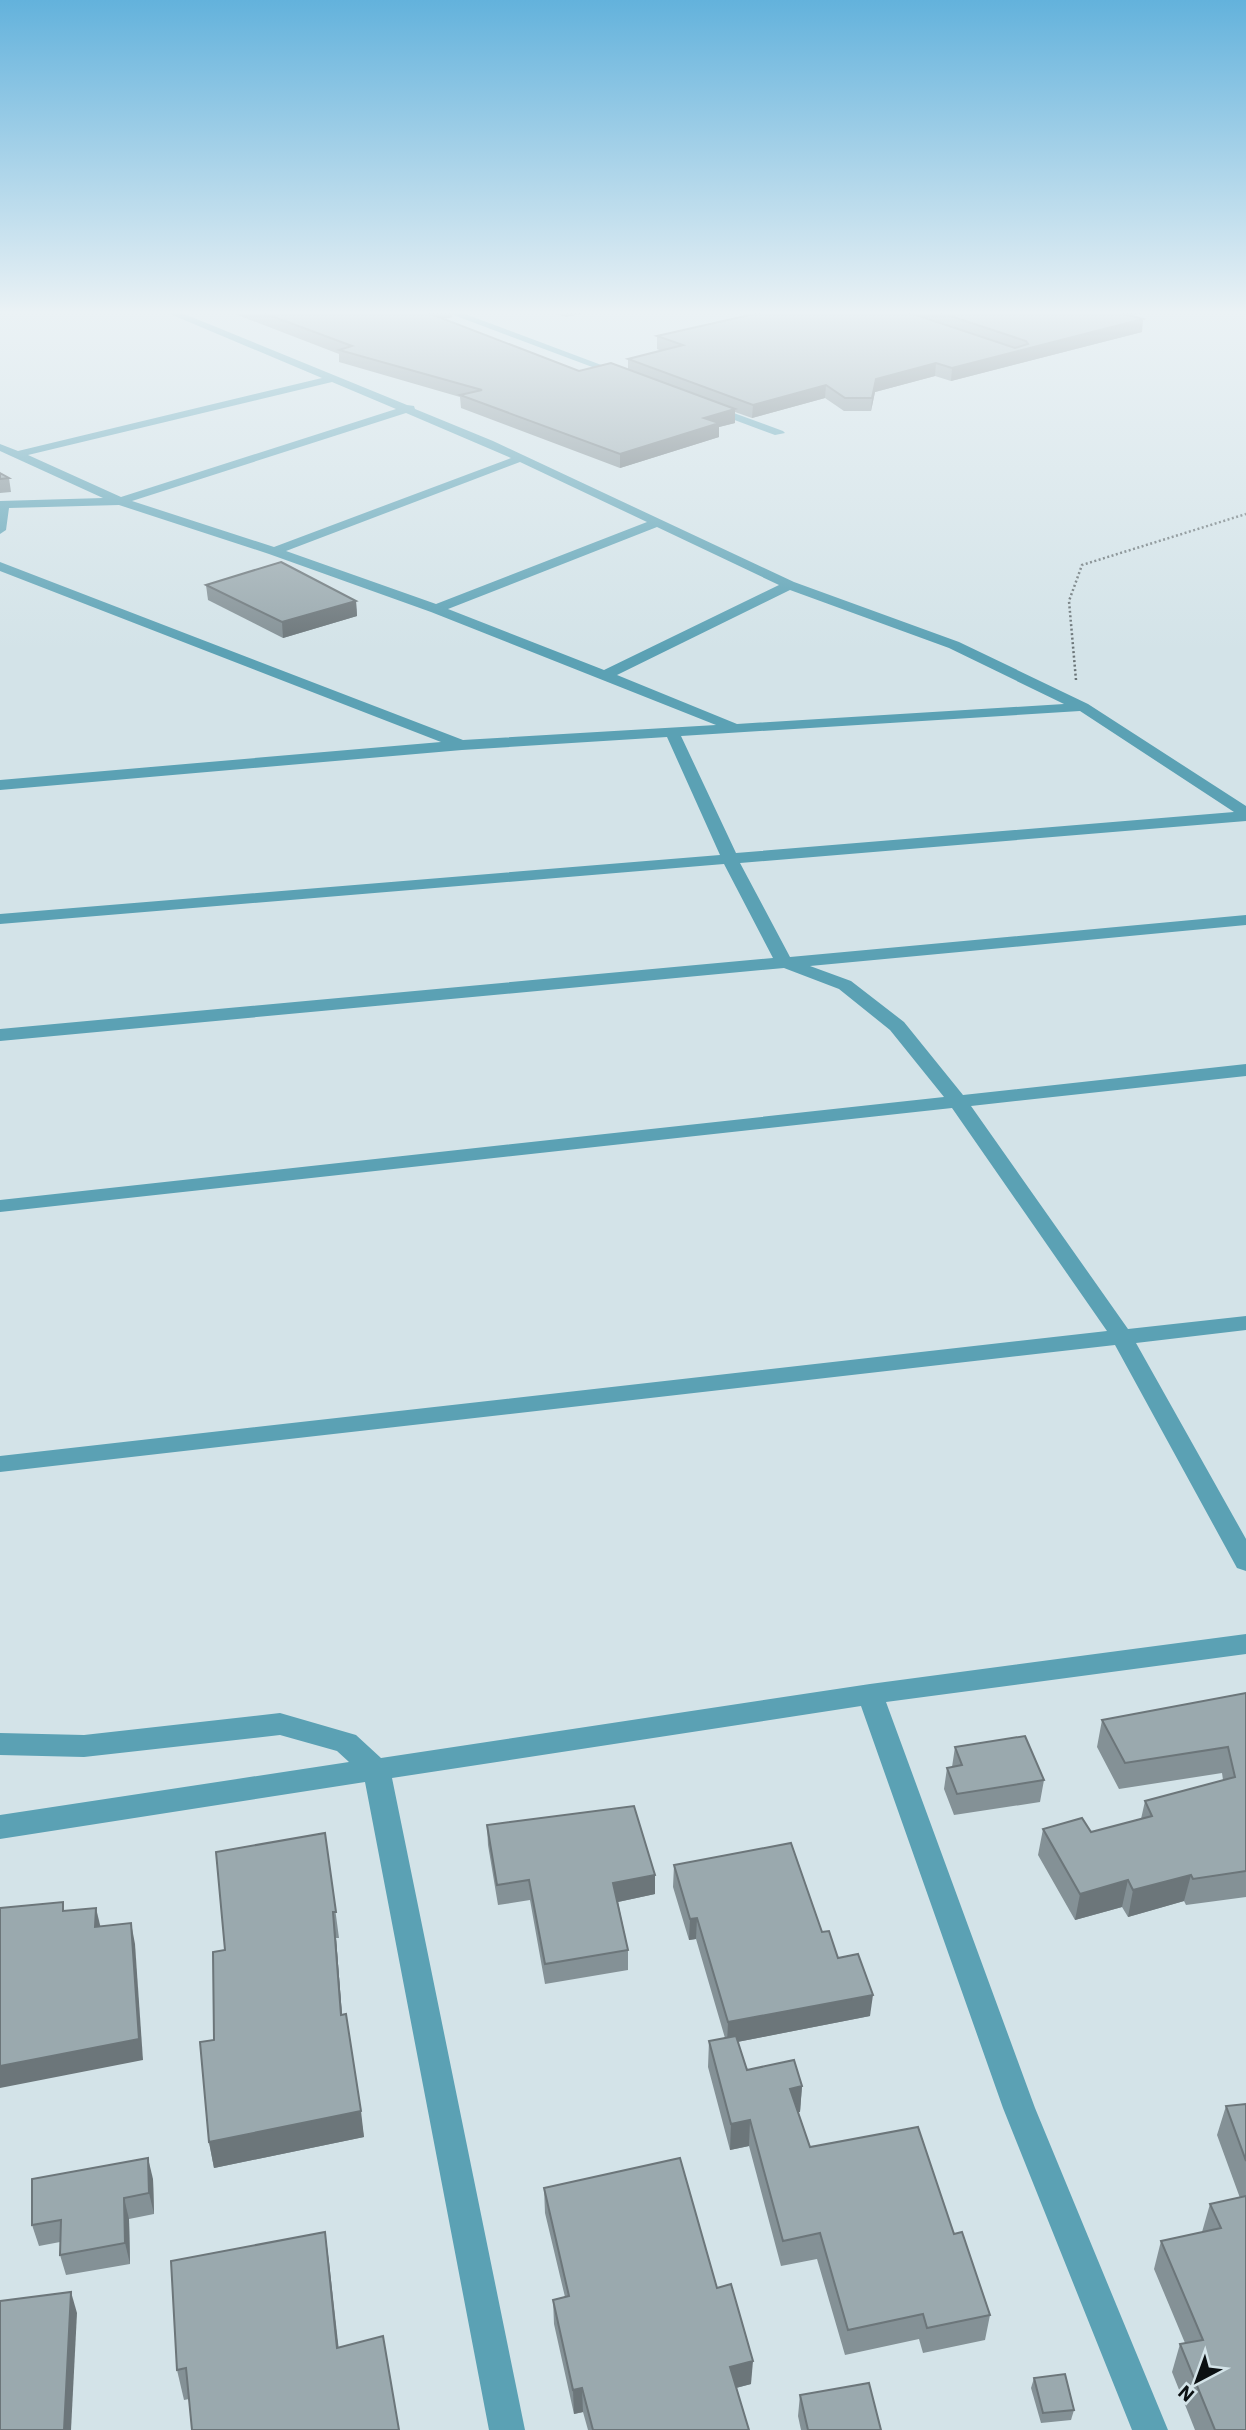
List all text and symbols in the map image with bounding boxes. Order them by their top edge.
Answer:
north arrow [1162,2346,1232,2416]
text: N [1173,2380,1199,2407]

